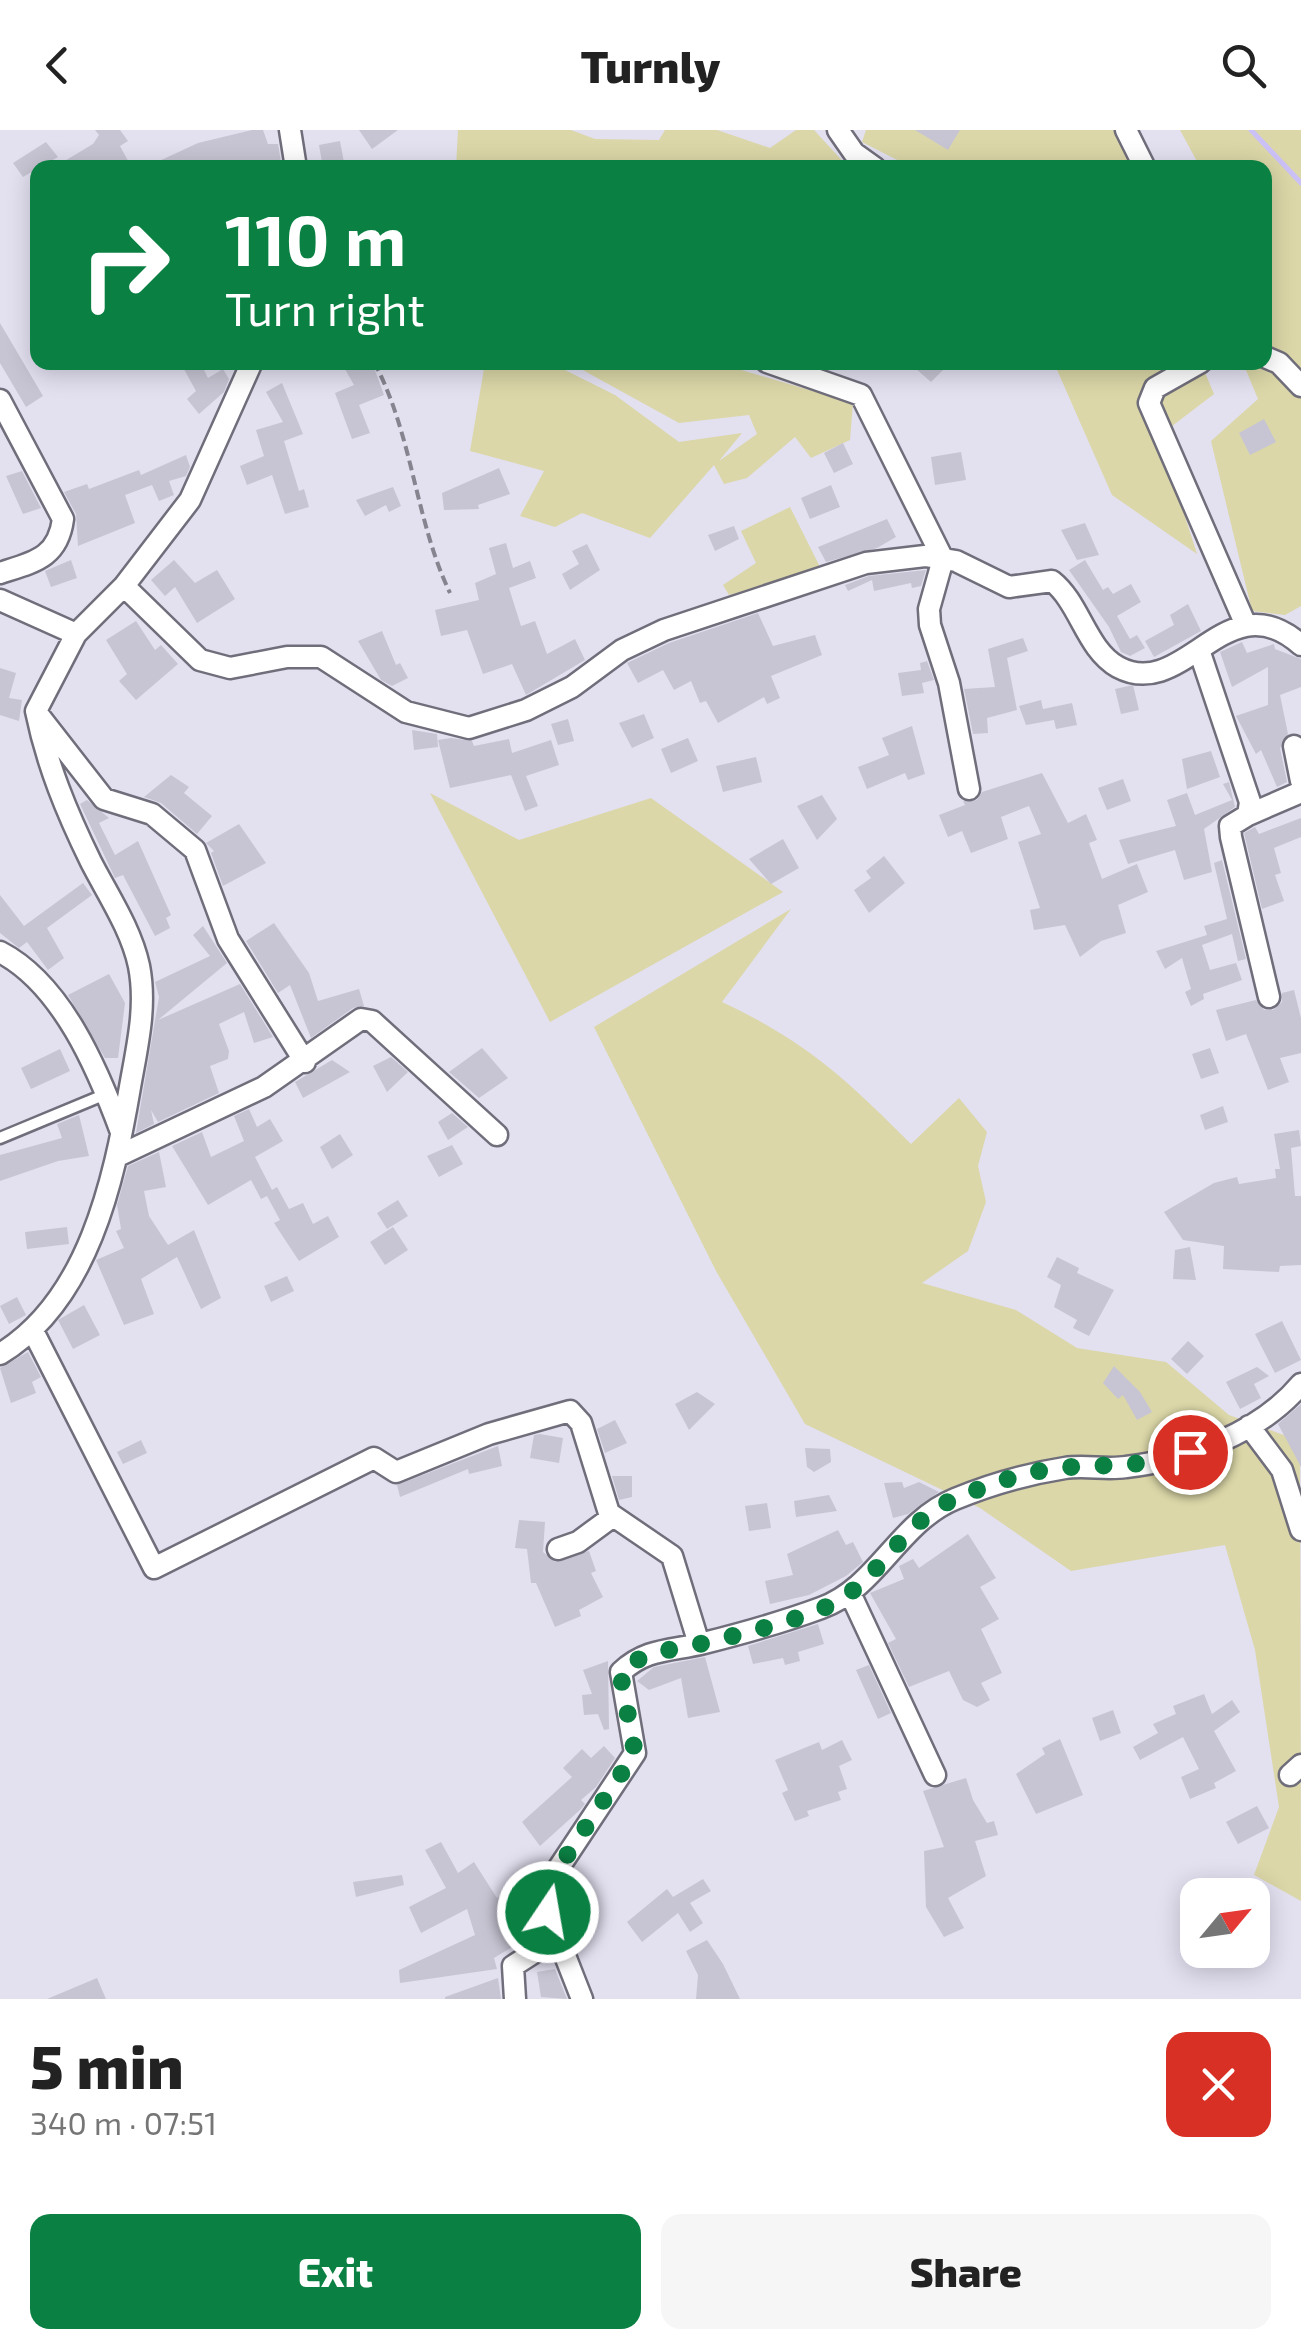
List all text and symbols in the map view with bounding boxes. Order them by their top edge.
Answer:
icon: back [30,38,85,93]
text: Turnly [581,38,720,92]
icon: search [1216,38,1271,93]
text: 110 m [225,196,406,280]
icon: right [60,200,190,330]
text: Turn right [225,281,425,335]
pin [1148,1410,1233,1495]
icon: arrive [1163,1425,1218,1480]
position arrow [496,1860,600,1964]
north arrow [1180,1878,1270,1968]
map controls [1180,1878,1270,1968]
text: 5 min [30,2029,184,2101]
button: close [1166,2032,1271,2137]
text: 340 m · 07:51 [30,2103,217,2141]
button: Exit [30,2214,641,2329]
button: Share [661,2214,1271,2329]

